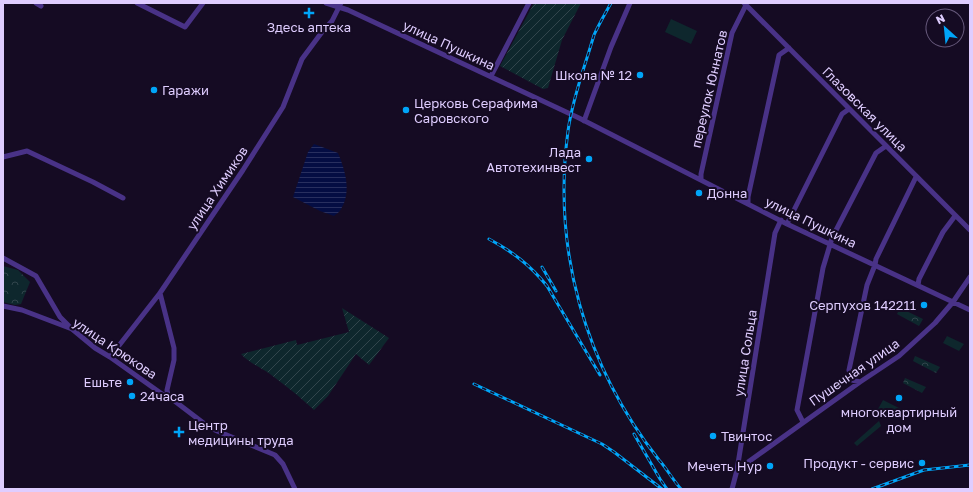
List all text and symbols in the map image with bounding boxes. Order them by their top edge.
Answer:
marker: Здесь аптека [304,8,314,18]
north arrow [925,8,965,48]
text: N [934,11,947,26]
street label: улица Пушкина [400,17,498,73]
place label: Здесь аптека [267,19,351,35]
street label: переулок Юннатов [688,28,730,150]
street label: Глазовская улица [819,63,911,155]
place label: Школа № 12 [555,67,632,83]
marker: Школа № 12 [635,70,645,80]
place label: Гаражи [162,82,209,98]
marker: Гаражи [149,85,159,95]
place label: Церковь Серафима Саровского [414,95,538,126]
marker: Церковь Серафима Саровского [401,105,411,115]
street label: улица Химиков [183,143,251,233]
place label: Лада Автотехинвест [486,144,582,175]
marker: Лада Автотехинвест [584,154,594,164]
place label: Донна [707,185,747,201]
marker: Донна [694,188,704,198]
street label: улица Пушкина [763,193,859,251]
place label: Серпухов 142211 [809,297,916,313]
marker: Серпухов 142211 [919,300,929,310]
street label: улица Сольца [730,308,760,398]
street label: улица Крюкова [70,314,160,382]
street label: Пушечная улица [806,335,902,409]
place label: Ешьте [84,374,122,390]
marker: Ешьте [125,377,135,387]
place label: 24часа [140,388,184,404]
marker: 24часа [127,391,137,401]
marker: многоквартирный дом [894,393,904,403]
place label: многоквартирный дом [841,404,957,435]
place label: Центр медицины труда [188,417,294,448]
marker: Центр медицины труда [173,426,185,438]
place label: Твинтос [721,428,772,444]
marker: Твинтос [708,431,718,441]
place label: Продукт - сервис [803,455,914,471]
place label: Мечеть Нур [687,458,762,474]
marker: Продукт - сервис [917,458,927,468]
marker: Мечеть Нур [765,461,775,471]

